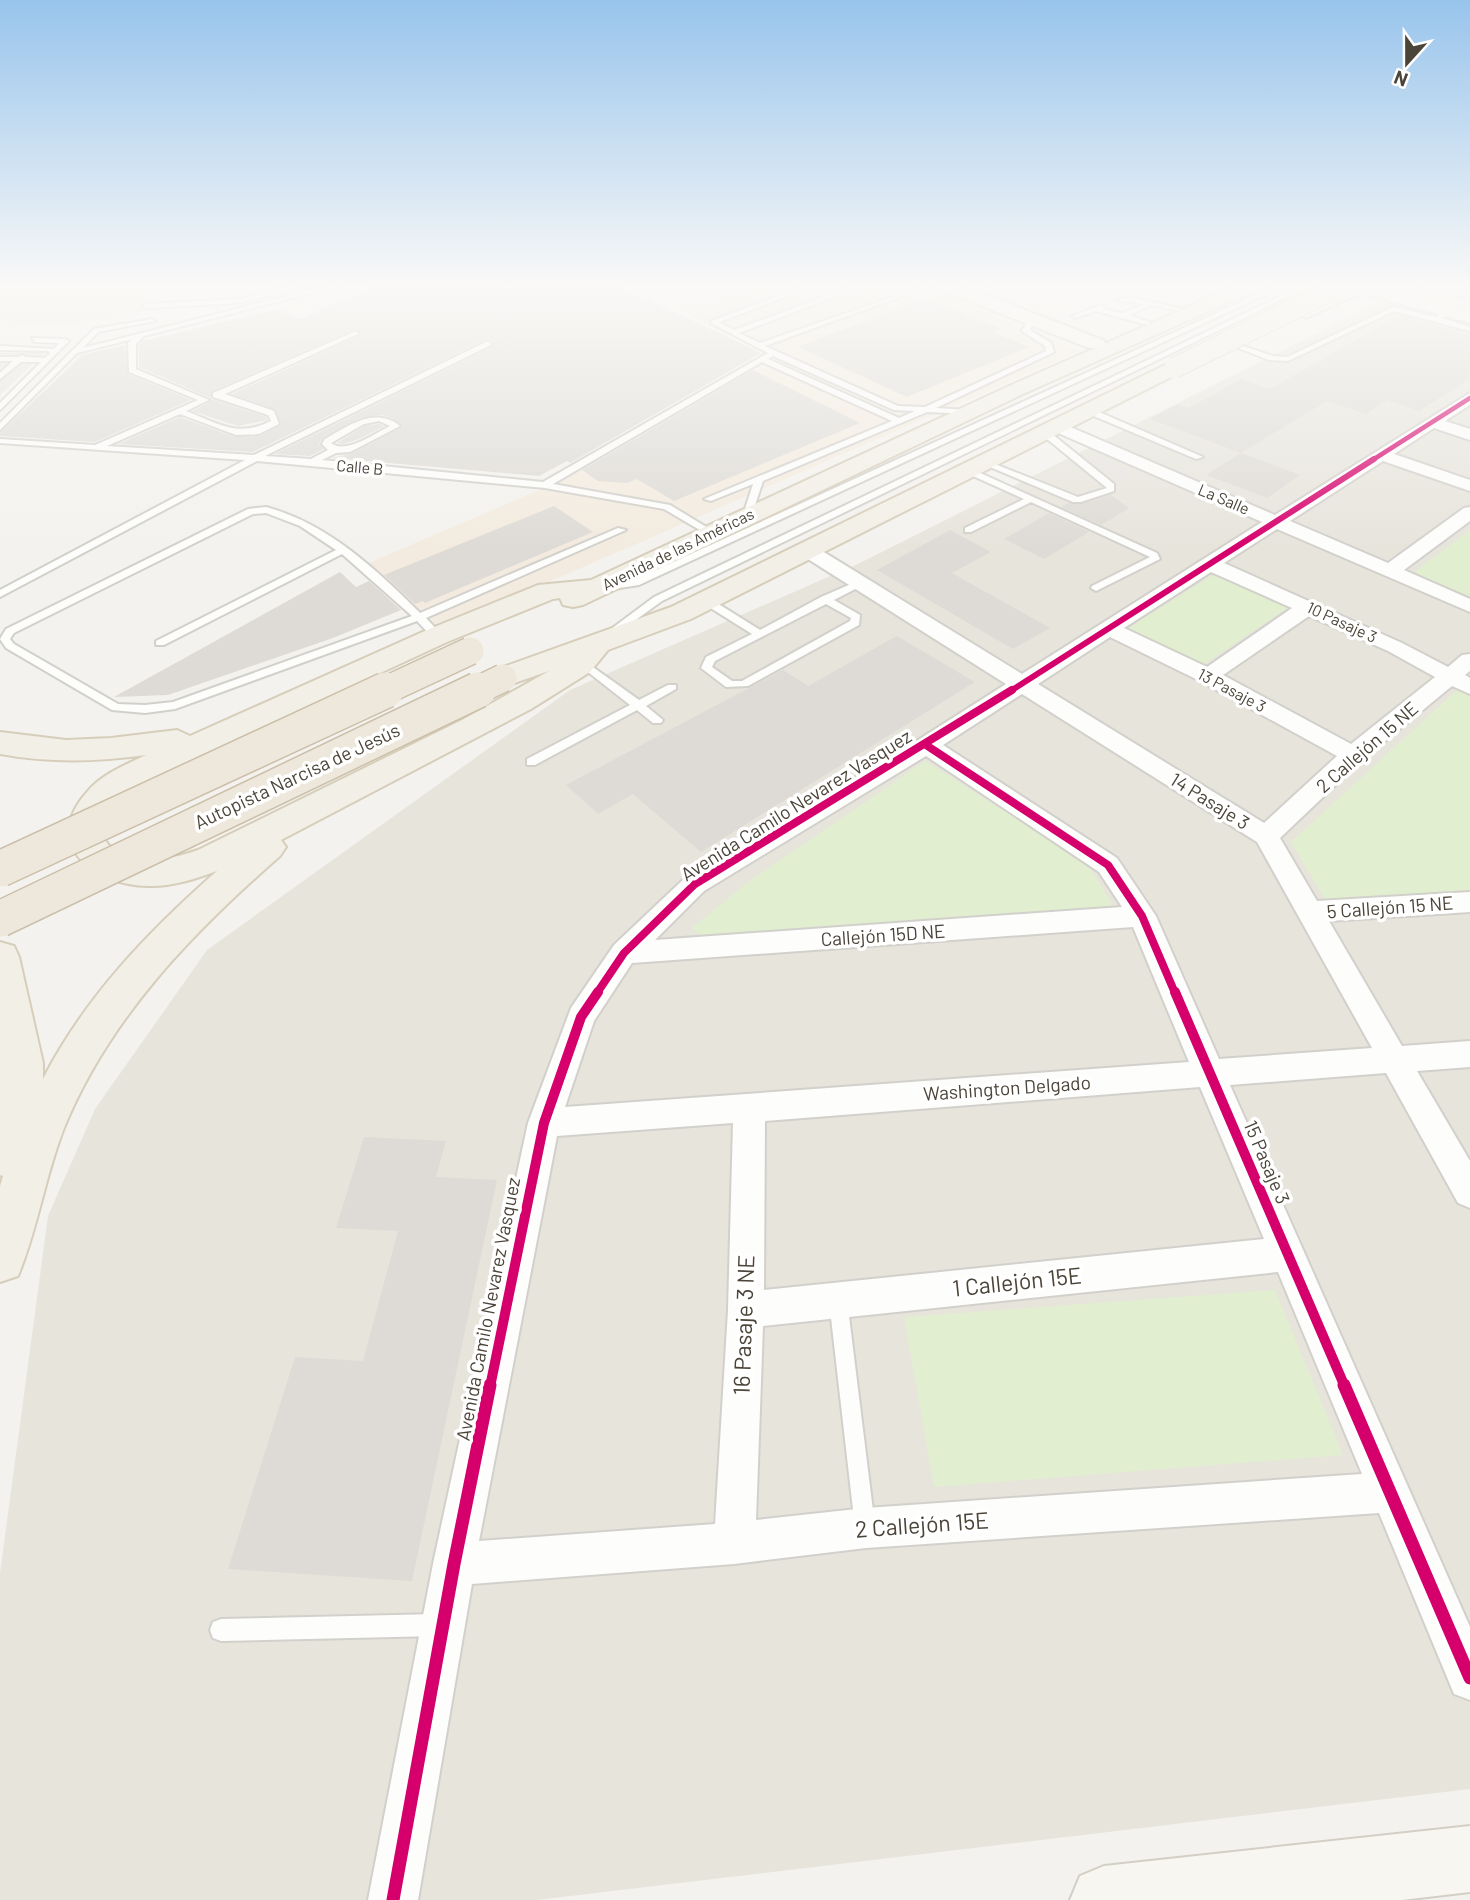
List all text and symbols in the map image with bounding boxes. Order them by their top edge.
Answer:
north arrow [1372,28,1442,98]
text: N [1391,66,1411,92]
street label: Calle B [336,455,384,478]
street label: La Salle [1196,479,1253,518]
street label: Avenida de las Américas [599,503,757,594]
street label: 10 Pasaje 3 [1304,597,1380,646]
street label: 13 Pasaje 3 [1195,664,1270,715]
street label: 2 Callejón 15 NE [1311,696,1422,797]
street label: Autopista Narcisa de Jesús [190,718,403,833]
street label: Avenida Camilo Nevarez Vasquez [676,724,915,885]
street label: 14 Pasaje 3 [1166,767,1254,834]
street label: 5 Callejón 15 NE [1326,891,1454,922]
street label: Callejón 15D NE [820,919,946,950]
street label: Washington Delgado [922,1070,1092,1105]
street label: 15 Pasaje 3 [1240,1117,1295,1207]
street label: Avenida Camilo Nevarez Vasquez [451,1175,524,1443]
street label: 16 Pasaje 3 NE [727,1254,759,1396]
street label: 1 Callejón 15E [951,1260,1083,1302]
street label: 2 Callejón 15E [854,1505,990,1543]

